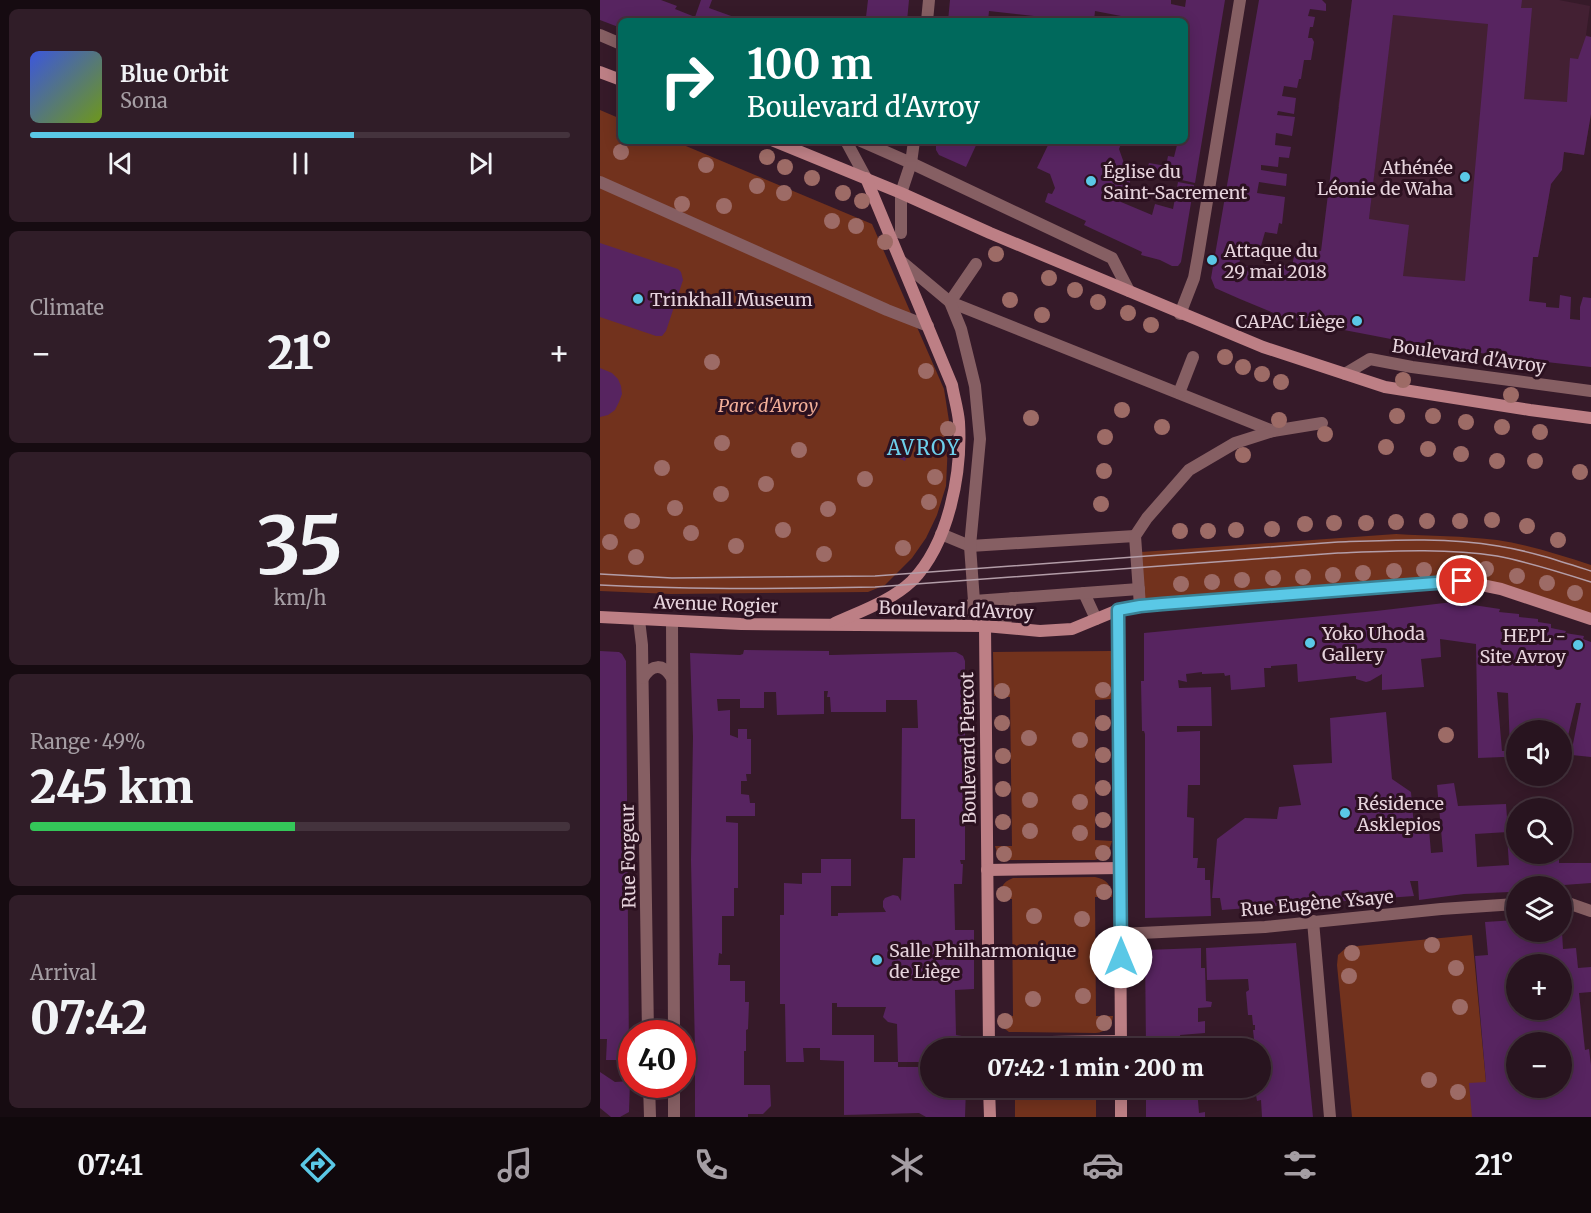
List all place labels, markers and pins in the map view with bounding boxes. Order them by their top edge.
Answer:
place label: Athénée Léonie de Waha [1317,156,1453,200]
place label: Église du Saint-Sacrement [1103,160,1247,204]
marker: Athénée Léonie de Waha [1458,170,1472,184]
marker: Église du Saint-Sacrement [1084,174,1098,188]
place label: Attaque du 29 mai 2018 [1223,239,1327,283]
marker: Attaque du 29 mai 2018 [1205,253,1219,267]
place label: Trinkhall Museum [650,288,813,311]
marker: Trinkhall Museum [631,292,645,306]
place label: CAPAC Liège [1236,310,1345,333]
marker: CAPAC Liège [1350,314,1364,328]
pin [1436,555,1487,606]
place label: Yoko Uhoda Gallery [1321,622,1425,666]
place label: HEPL - Site Avroy [1479,624,1567,668]
marker: Yoko Uhoda Gallery [1303,636,1317,650]
marker: HEPL - Site Avroy [1571,638,1585,652]
place label: Résidence Asklepios [1356,792,1444,836]
marker: Résidence Asklepios [1338,806,1352,820]
place label: Salle Philharmonique de Liège [889,939,1076,983]
marker: Salle Philharmonique de Liège [870,953,884,967]

